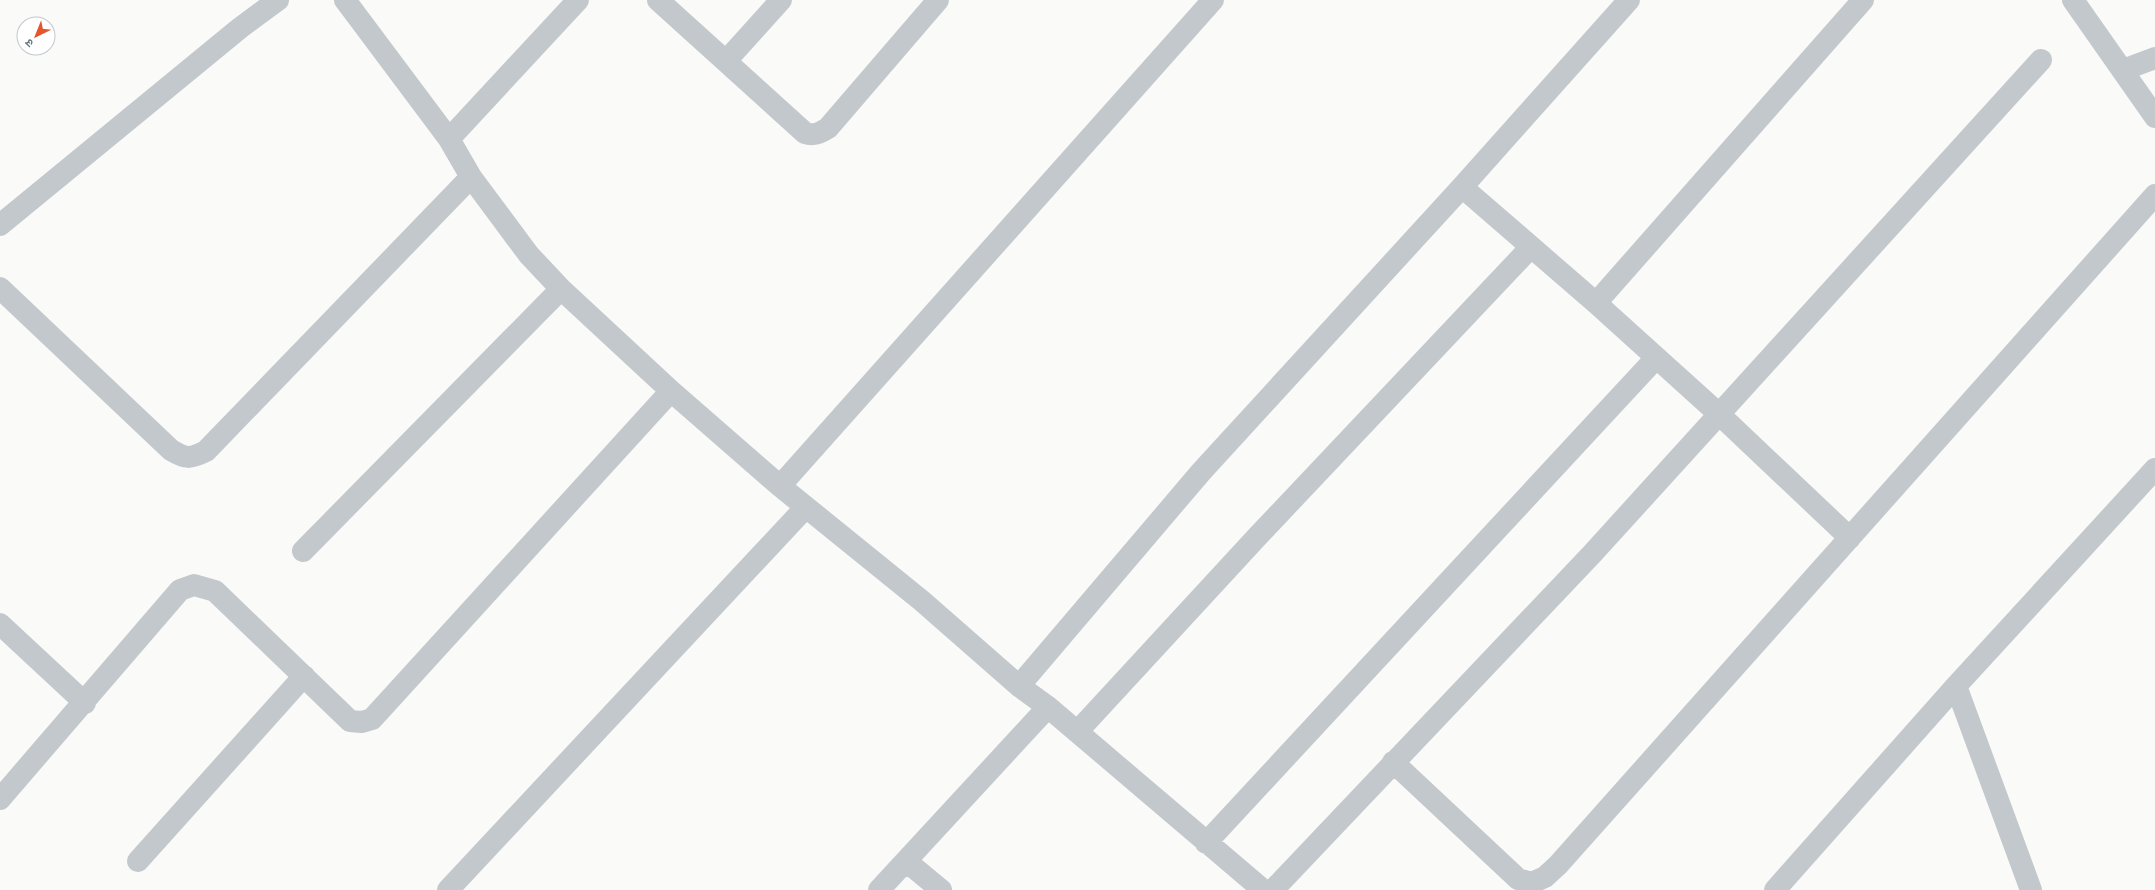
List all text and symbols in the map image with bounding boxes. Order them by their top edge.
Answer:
north arrow [16,16,56,56]
text: उ [23,36,36,49]

